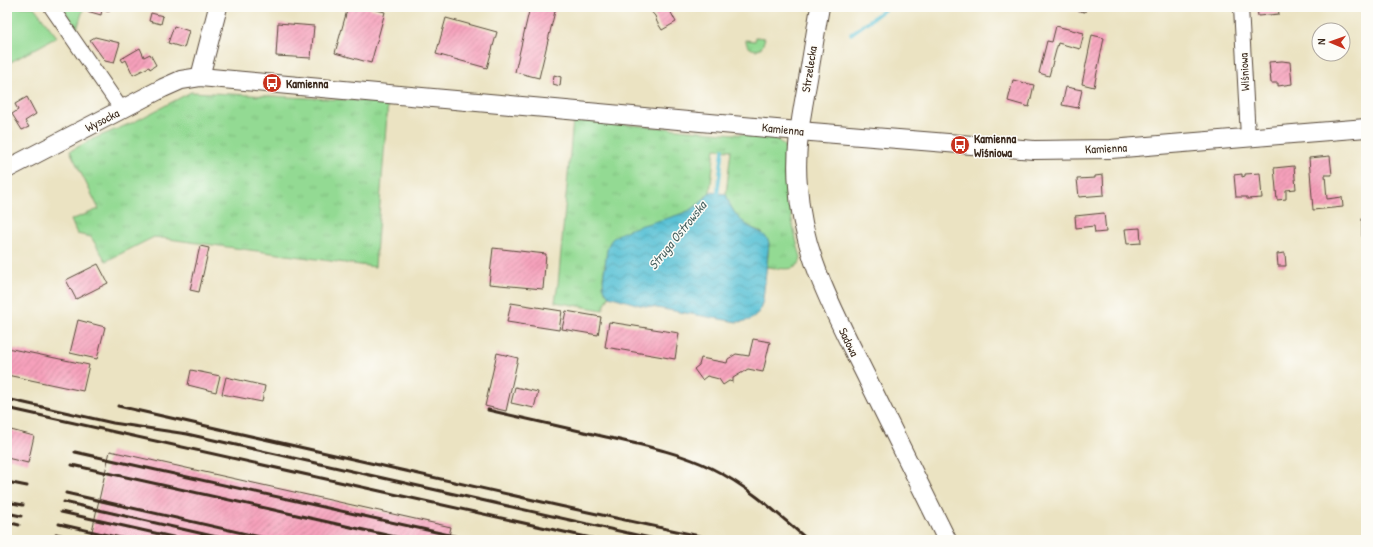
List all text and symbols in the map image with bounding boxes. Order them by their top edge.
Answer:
north arrow [1311,22,1351,62]
text: N [1314,38,1328,45]
street label: Strzelecka [797,44,821,93]
street label: Wiśniowa [1235,52,1253,91]
bus stop icon: Kamienna [261,72,283,94]
place label: Kamienna [286,75,328,92]
street label: Wysocka [82,104,122,136]
street label: Kamienna [761,118,805,140]
place label: Kamienna Wiśniowa [974,130,1016,161]
bus stop icon: Kamienna Wiśniowa [949,134,971,156]
street label: Kamienna [1084,138,1128,158]
water label: Struga Ostrowska [644,196,712,274]
street label: Sadowa [835,325,863,359]

